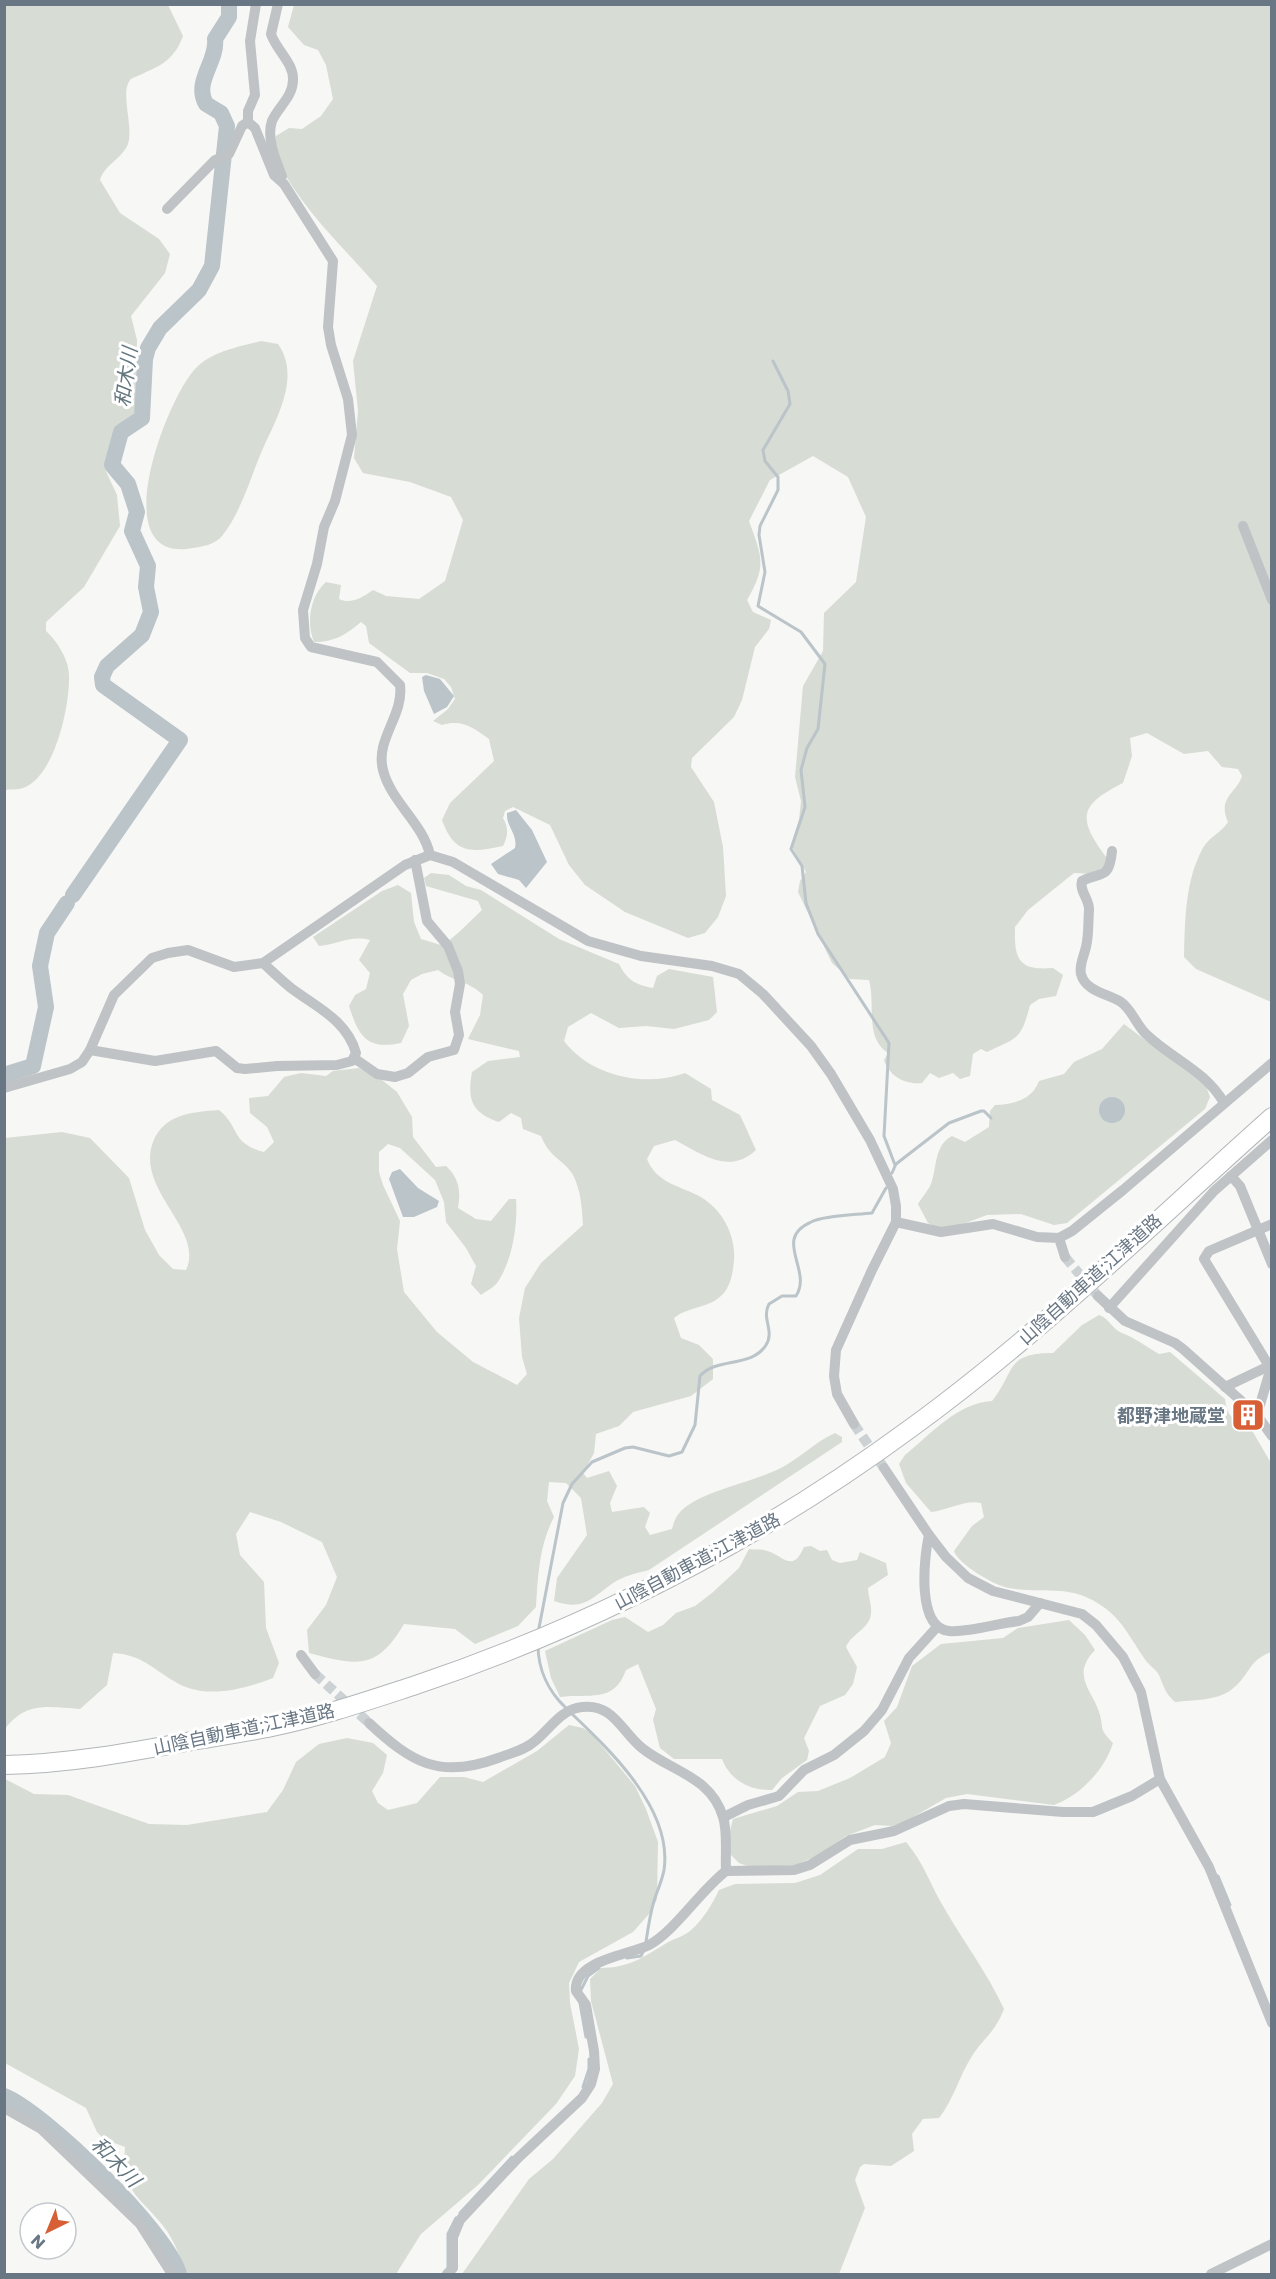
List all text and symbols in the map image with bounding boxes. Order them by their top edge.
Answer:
water label: 和木川 [108,343,144,409]
street label: 山陰自動車道;江津道路 [1013,1208,1167,1350]
building icon: 都野津地蔵堂 [1230,1397,1266,1433]
place label: 都野津地蔵堂 [1117,1403,1225,1428]
street label: 山陰自動車道;江津道路 [610,1507,784,1615]
street label: 山陰自動車道;江津道路 [151,1698,337,1760]
water label: 和木川 [85,2131,148,2195]
north arrow [18,2201,78,2261]
text: N [26,2229,50,2254]

